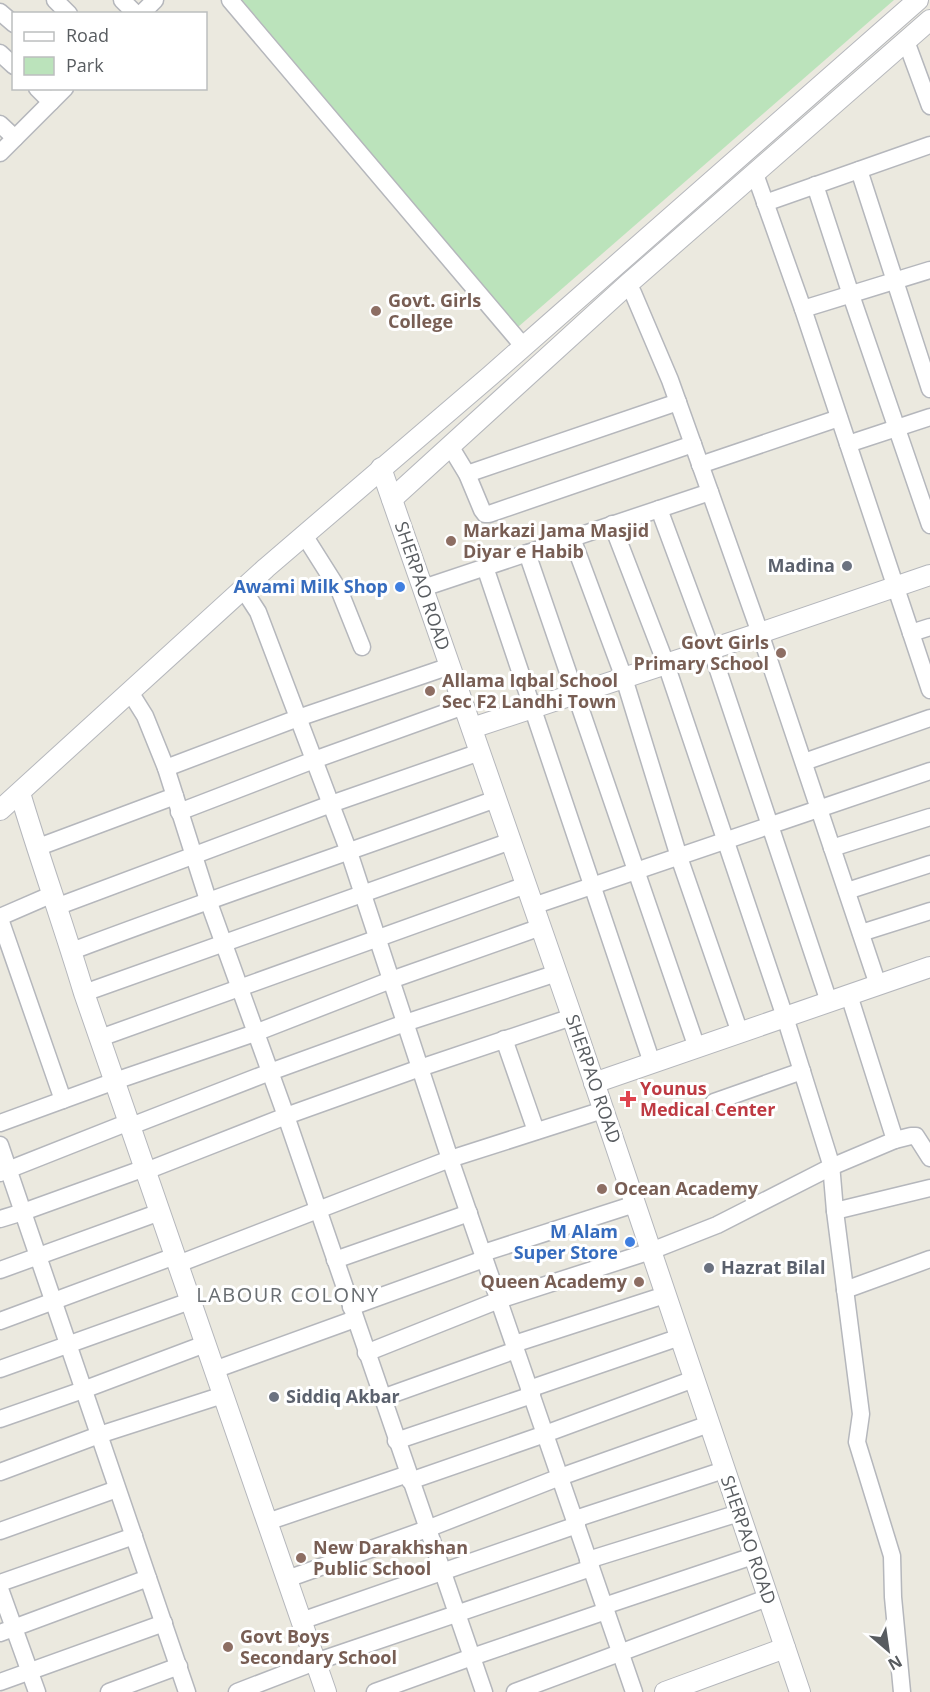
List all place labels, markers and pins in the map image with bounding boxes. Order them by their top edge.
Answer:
place label: Govt. Girls College [388,288,481,333]
marker: Govt. Girls College [369,304,383,318]
place label: Markazi Jama Masjid Diyar e Habib [463,518,649,563]
marker: Markazi Jama Masjid Diyar e Habib [444,534,458,548]
place label: Madina [768,553,835,577]
marker: Madina [840,559,854,573]
place label: Awami Milk Shop [233,574,388,598]
marker: Awami Milk Shop [393,580,407,594]
place label: Govt Girls Primary School [634,630,769,675]
marker: Govt Girls Primary School [774,646,788,660]
place label: Allama Iqbal School Sec F2 Landhi Town [442,668,618,713]
marker: Allama Iqbal School Sec F2 Landhi Town [423,684,437,698]
place label: Younus Medical Center [640,1076,775,1121]
marker: Younus Medical Center [621,1092,635,1106]
place label: Ocean Academy [614,1176,759,1200]
marker: Ocean Academy [595,1182,609,1196]
place label: M Alam Super Store [514,1219,618,1264]
marker: M Alam Super Store [623,1235,637,1249]
place label: Hazrat Bilal [721,1255,825,1279]
marker: Hazrat Bilal [702,1261,716,1275]
place label: Queen Academy [481,1269,628,1293]
marker: Queen Academy [632,1275,646,1289]
place label: Siddiq Akbar [286,1384,400,1408]
marker: Siddiq Akbar [267,1390,281,1404]
place label: New Darakhshan Public School [313,1535,468,1580]
marker: New Darakhshan Public School [294,1551,308,1565]
place label: Govt Boys Secondary School [240,1624,397,1669]
marker: Govt Boys Secondary School [221,1640,235,1654]

